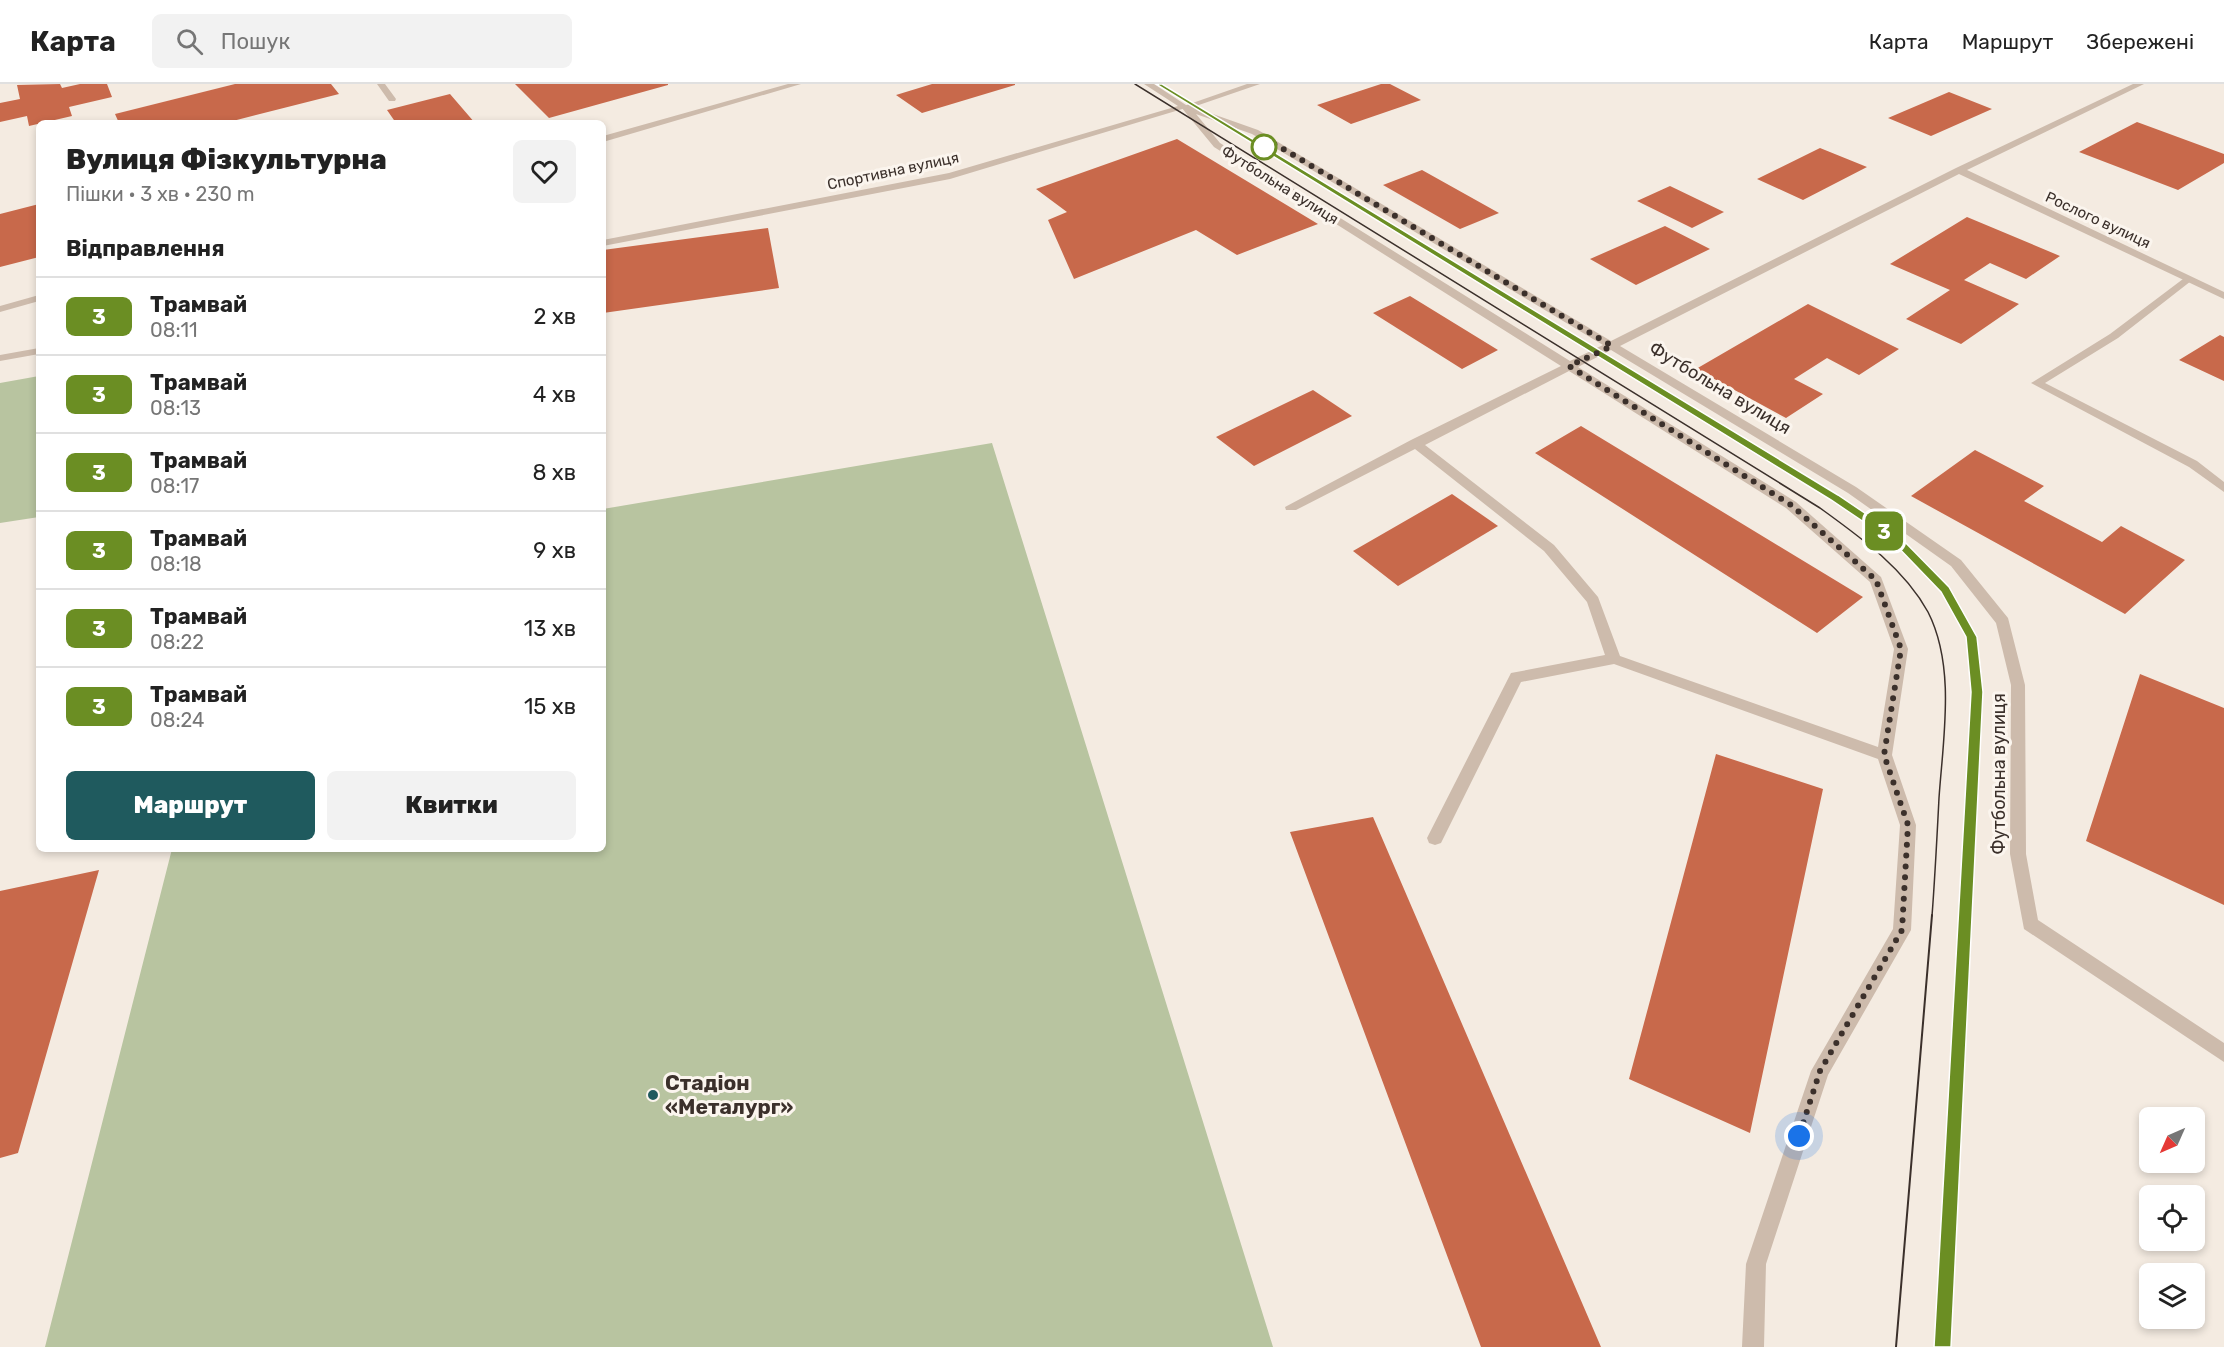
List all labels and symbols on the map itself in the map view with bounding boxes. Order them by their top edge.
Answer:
unlabelled marker [1251,134,1277,160]
street label: Футбольна вулиця [1218,142,1342,228]
street label: Спортивна вулиця [825,148,961,194]
street label: Рослого вулиця [2043,188,2153,252]
street label: Футбольна вулиця [1645,337,1795,439]
line badge: 3 [1864,512,1904,550]
street label: Футбольна вулиця [1988,693,2010,855]
place label: Стадіон «Металург» [665,1070,793,1119]
marker: Стадіон «Металург» [646,1088,660,1102]
north arrow [2139,1107,2205,1173]
your location [1784,1121,1814,1151]

